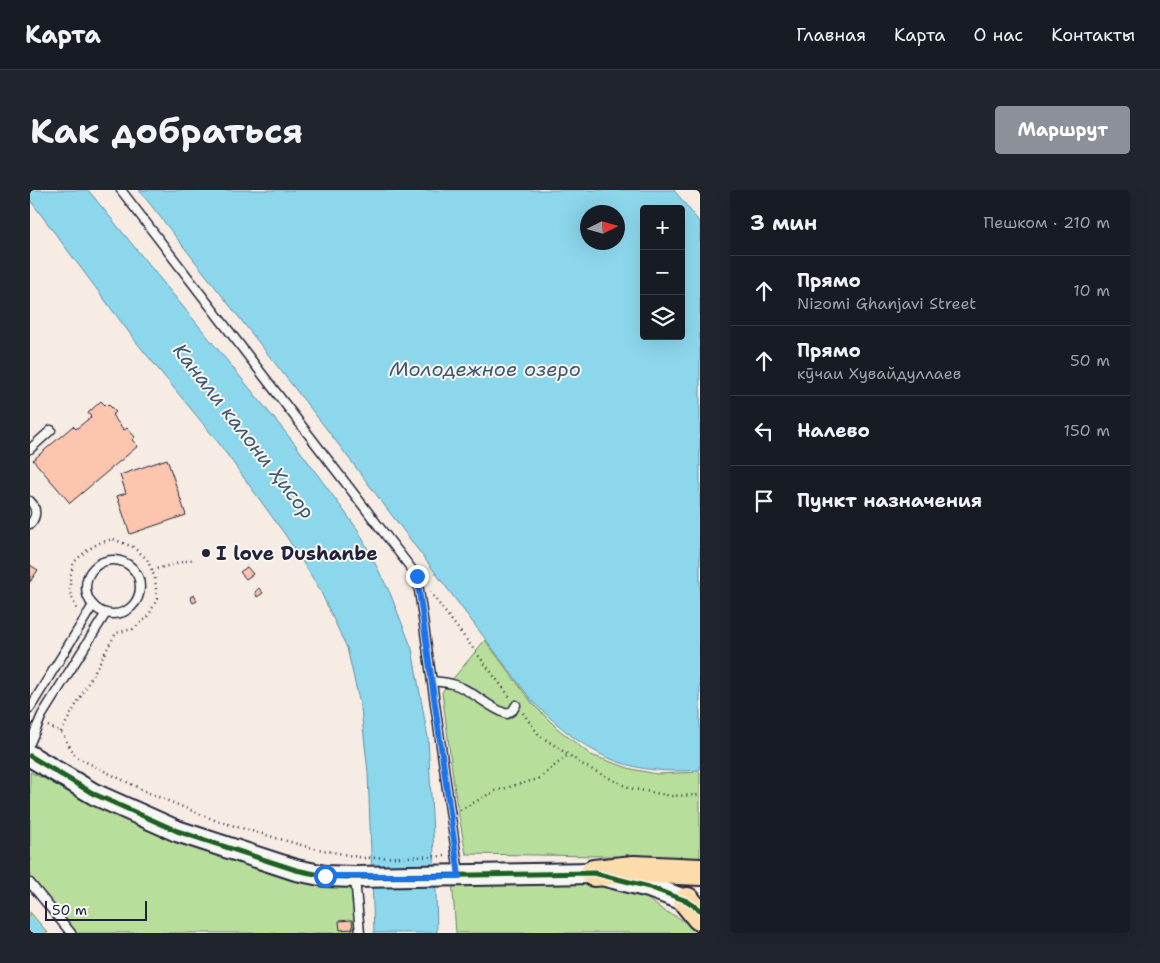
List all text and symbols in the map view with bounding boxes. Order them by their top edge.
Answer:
text: Карта [25,19,101,51]
text: Главная [796,23,866,47]
text: Карта [894,23,946,47]
text: О нас [974,23,1023,47]
text: Контакты [1051,23,1135,47]
button: Маршрут [995,106,1130,154]
text: Как добраться [30,107,303,154]
north arrow [580,205,625,250]
map controls [640,205,685,340]
button: + [640,205,685,250]
text: 3 мин [750,209,817,237]
text: Пешком · 210 m [984,212,1110,233]
button: − [640,250,685,295]
text: Прямо [797,268,861,293]
icon: ahead [750,277,778,305]
text: 10 m [1073,280,1110,301]
text: Nizomi Ghanjavi Street [797,293,976,314]
button: layers [640,295,685,340]
water label: Канали калони Ҳисор [167,338,321,524]
text: Прямо [797,338,861,363]
icon: ahead [750,347,778,375]
text: 50 m [1070,350,1110,371]
water label: Молодежное озеро [389,356,581,382]
text: кӯчаи Хувайдуллаев [797,363,961,384]
icon: left [750,417,778,445]
text: Налево [797,418,870,443]
text: 150 m [1063,420,1110,441]
icon: arrive [750,487,778,515]
text: Пункт назначения [797,488,982,513]
place label: I love Dushanbe [216,541,378,566]
marker: I love Dushanbe [200,547,212,559]
route end [406,565,429,588]
route start [314,865,337,888]
scale bar [45,898,148,921]
text: 50 m [52,901,87,919]

